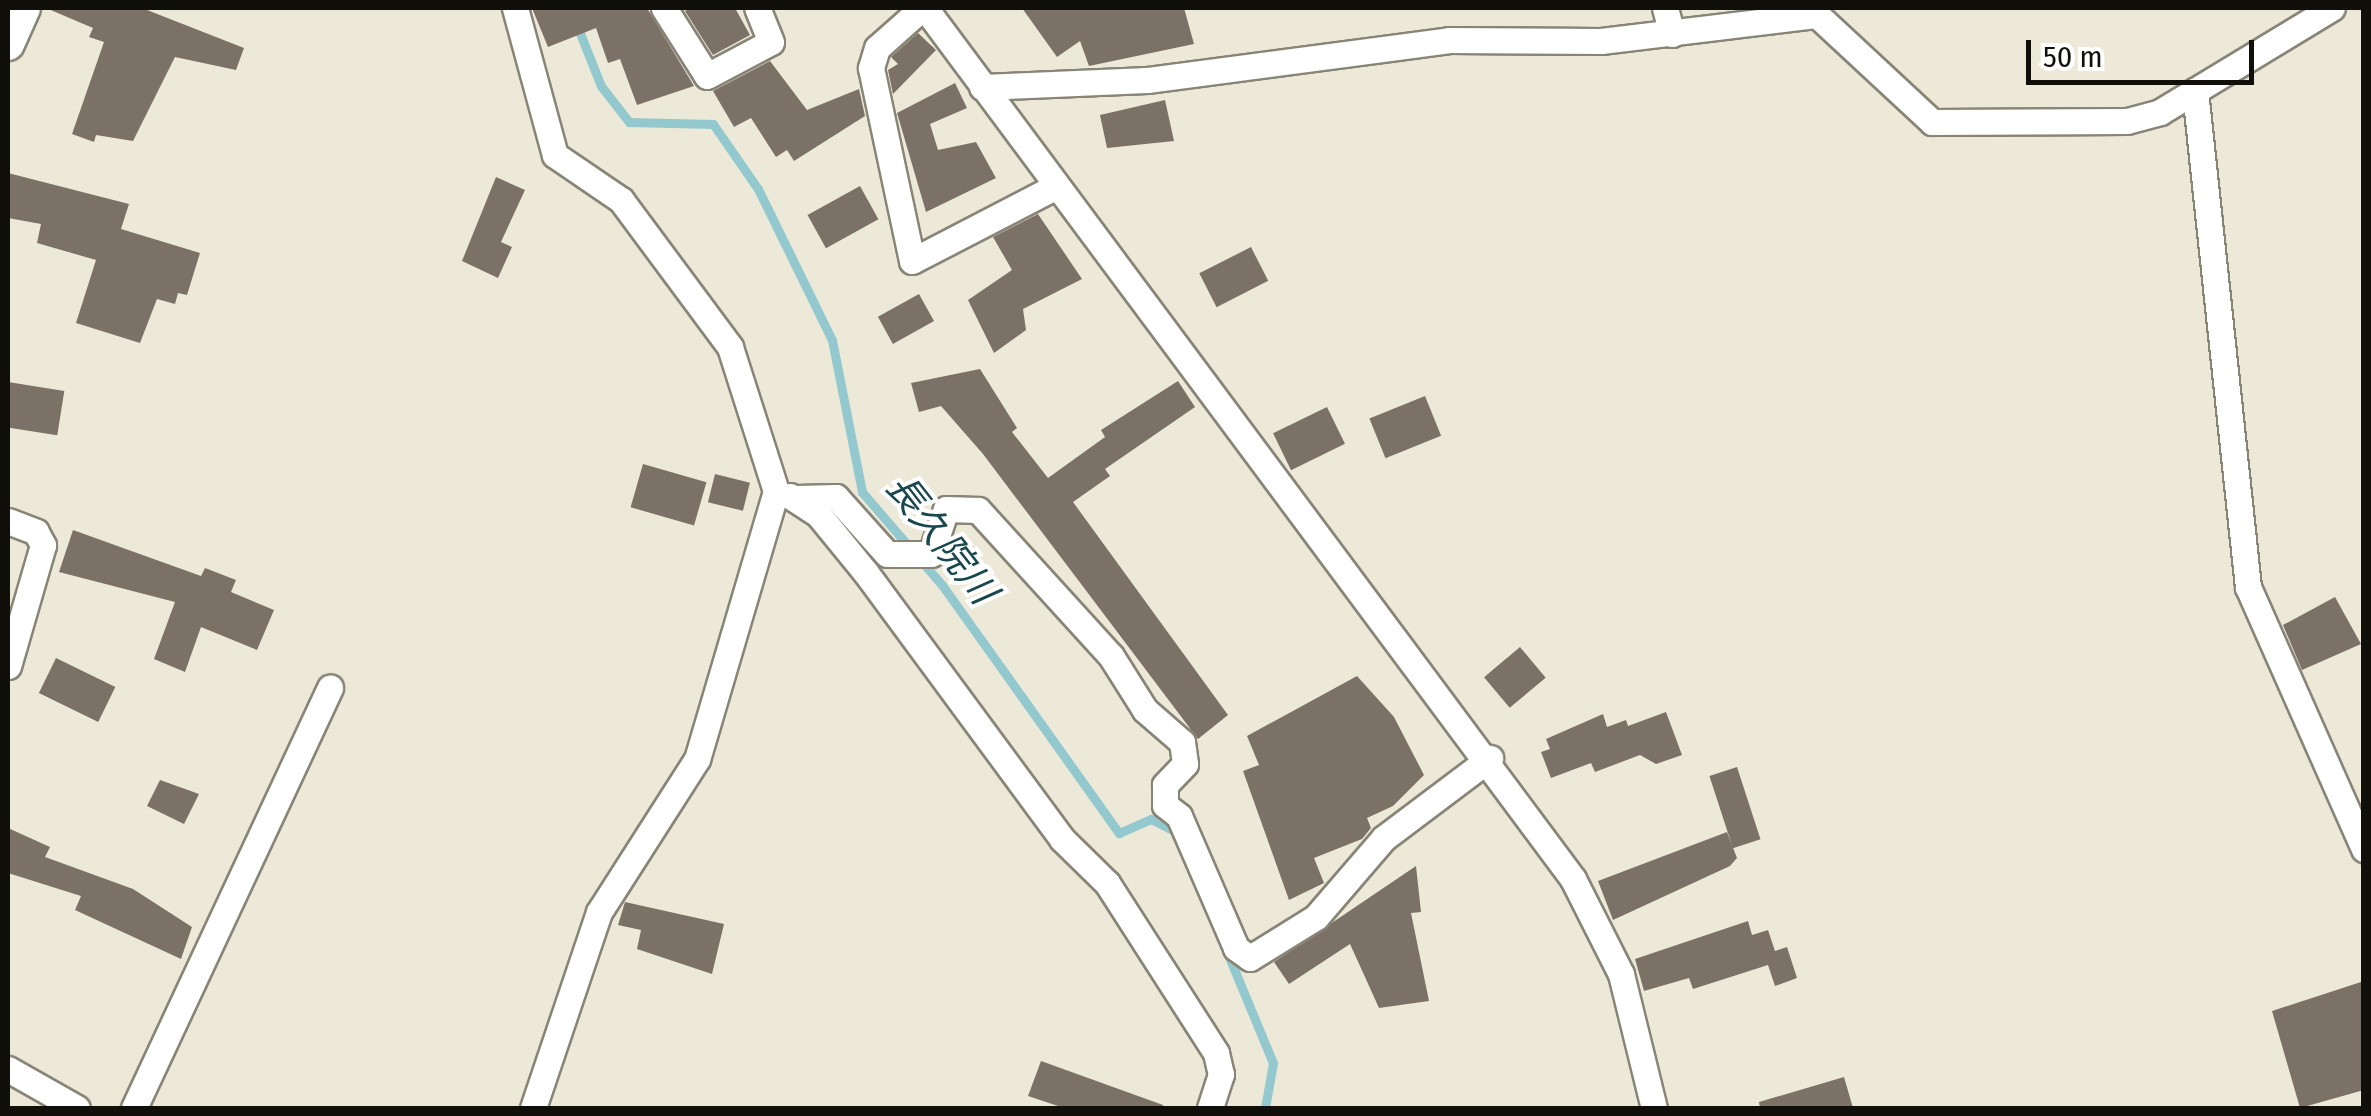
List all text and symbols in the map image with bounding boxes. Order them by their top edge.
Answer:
scale bar [2031,20,2258,82]
text: 50 m [2043,39,2103,75]
water label: 長久院川 [876,465,1006,613]

